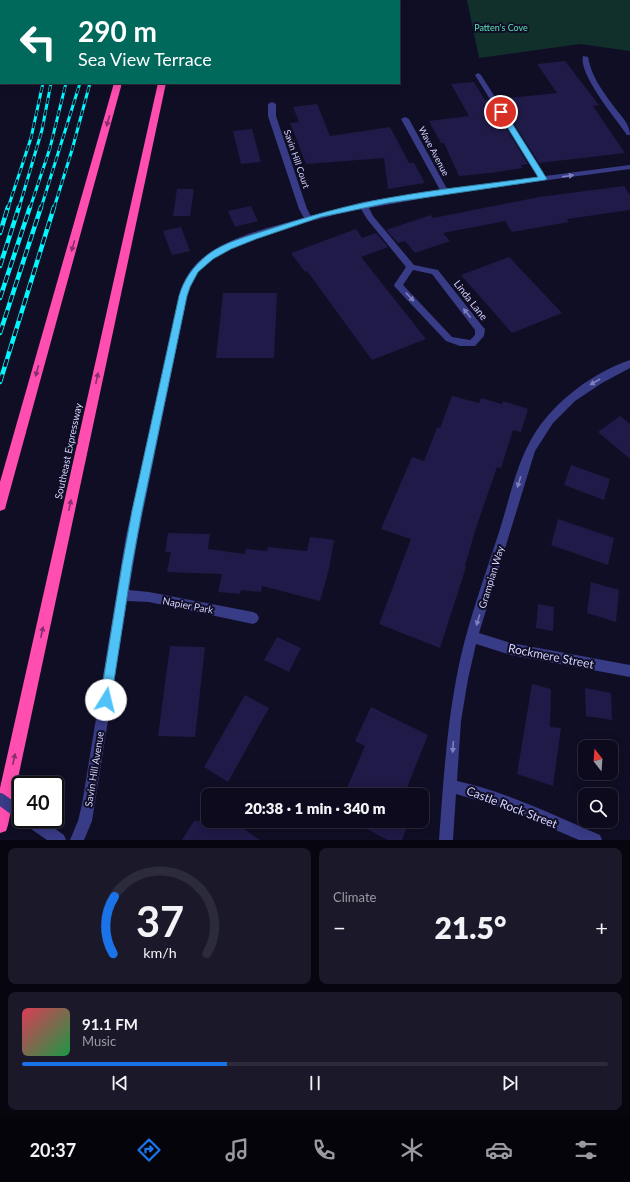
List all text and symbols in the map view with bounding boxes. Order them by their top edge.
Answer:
text: 290 m [78,14,157,48]
icon: left [12,16,64,68]
park label: Patten's Cove [474,22,528,33]
text: Sea View Terrace [78,48,212,70]
pin [484,95,518,129]
icon: arrive [490,101,512,123]
one-way arrow [105,115,111,127]
street label: Wave Avenue [416,124,452,178]
street label: Savin Hill Court [282,128,312,191]
one-way arrow [562,173,574,179]
one-way arrow [69,239,75,252]
street label: Linda Lane [452,278,490,322]
one-way arrow [405,292,415,302]
one-way arrow [463,307,471,318]
one-way arrow [34,365,40,377]
one-way arrow [95,372,101,384]
one-way arrow [590,379,601,386]
street label: Southeast Expressway [52,401,84,500]
one-way arrow [516,476,522,488]
one-way arrow [67,499,73,511]
street label: Grampian Way [476,543,506,610]
street label: Napier Park [162,594,215,616]
one-way arrow [475,614,481,626]
one-way arrow [39,626,45,638]
street label: Rockmere Street [507,640,596,672]
position arrow [85,679,127,721]
street label: Savin Hill Avenue [82,731,106,807]
north arrow [578,740,618,780]
map controls [578,740,618,828]
one-way arrow [450,741,457,753]
one-way arrow [12,753,18,765]
speed limit sign: 40 [12,776,64,828]
street label: Castle Rock Street [464,783,560,831]
button: search [578,788,618,828]
text: 20:38 · 1 min · 340 m [244,799,386,817]
text: Climate [333,889,376,905]
text: 37 [135,896,184,946]
text: 21.5° [435,909,506,945]
text: − [333,914,346,941]
text: + [595,914,608,941]
text: km/h [143,944,176,961]
text: 91.1 FM [82,1015,138,1033]
text: Music [82,1033,116,1049]
icon: previous [109,1072,131,1094]
icon: pause [304,1072,326,1094]
icon: next [499,1072,521,1094]
icon: directions [135,1136,163,1164]
icon: music [223,1136,251,1164]
icon: phone [310,1136,338,1164]
icon: climate [398,1136,426,1164]
icon: car [485,1136,513,1164]
icon: filters [572,1136,600,1164]
text: 20:37 [30,1139,76,1161]

